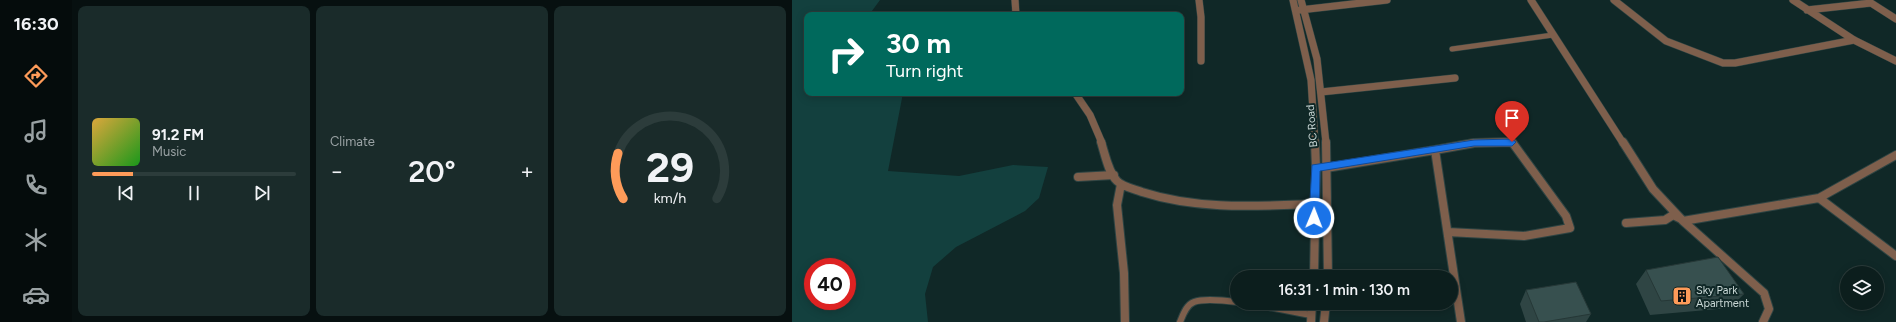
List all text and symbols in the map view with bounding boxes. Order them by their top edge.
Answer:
text: 16:30 [13,13,59,35]
text: 30 m [886,26,951,60]
icon: right [820,28,872,80]
text: Turn right [886,60,963,82]
icon: directions [22,62,50,90]
pin [1495,101,1529,142]
street label: BC Road [1304,104,1320,148]
icon: arrive [1501,107,1523,129]
icon: music [22,117,50,145]
text: 91.2 FM [152,126,204,144]
text: Climate [330,134,375,149]
text: 29 [646,142,694,192]
text: Music [152,144,186,159]
text: 20° [408,153,456,190]
text: − [330,158,344,185]
text: + [520,158,534,185]
icon: phone [22,171,50,199]
icon: previous [115,182,137,204]
icon: pause [183,182,205,204]
icon: next [251,182,273,204]
text: km/h [654,189,686,207]
position arrow [1293,197,1335,239]
icon: climate [22,226,50,254]
speed limit sign: 40 [804,258,856,310]
map controls [1840,266,1884,310]
button: layers [1840,266,1884,310]
icon: car [22,281,50,309]
text: 16:31 · 1 min · 130 m [1278,281,1410,299]
place label: Sky Park Apartment [1696,284,1749,310]
building icon: Sky Park Apartment [1671,285,1693,307]

